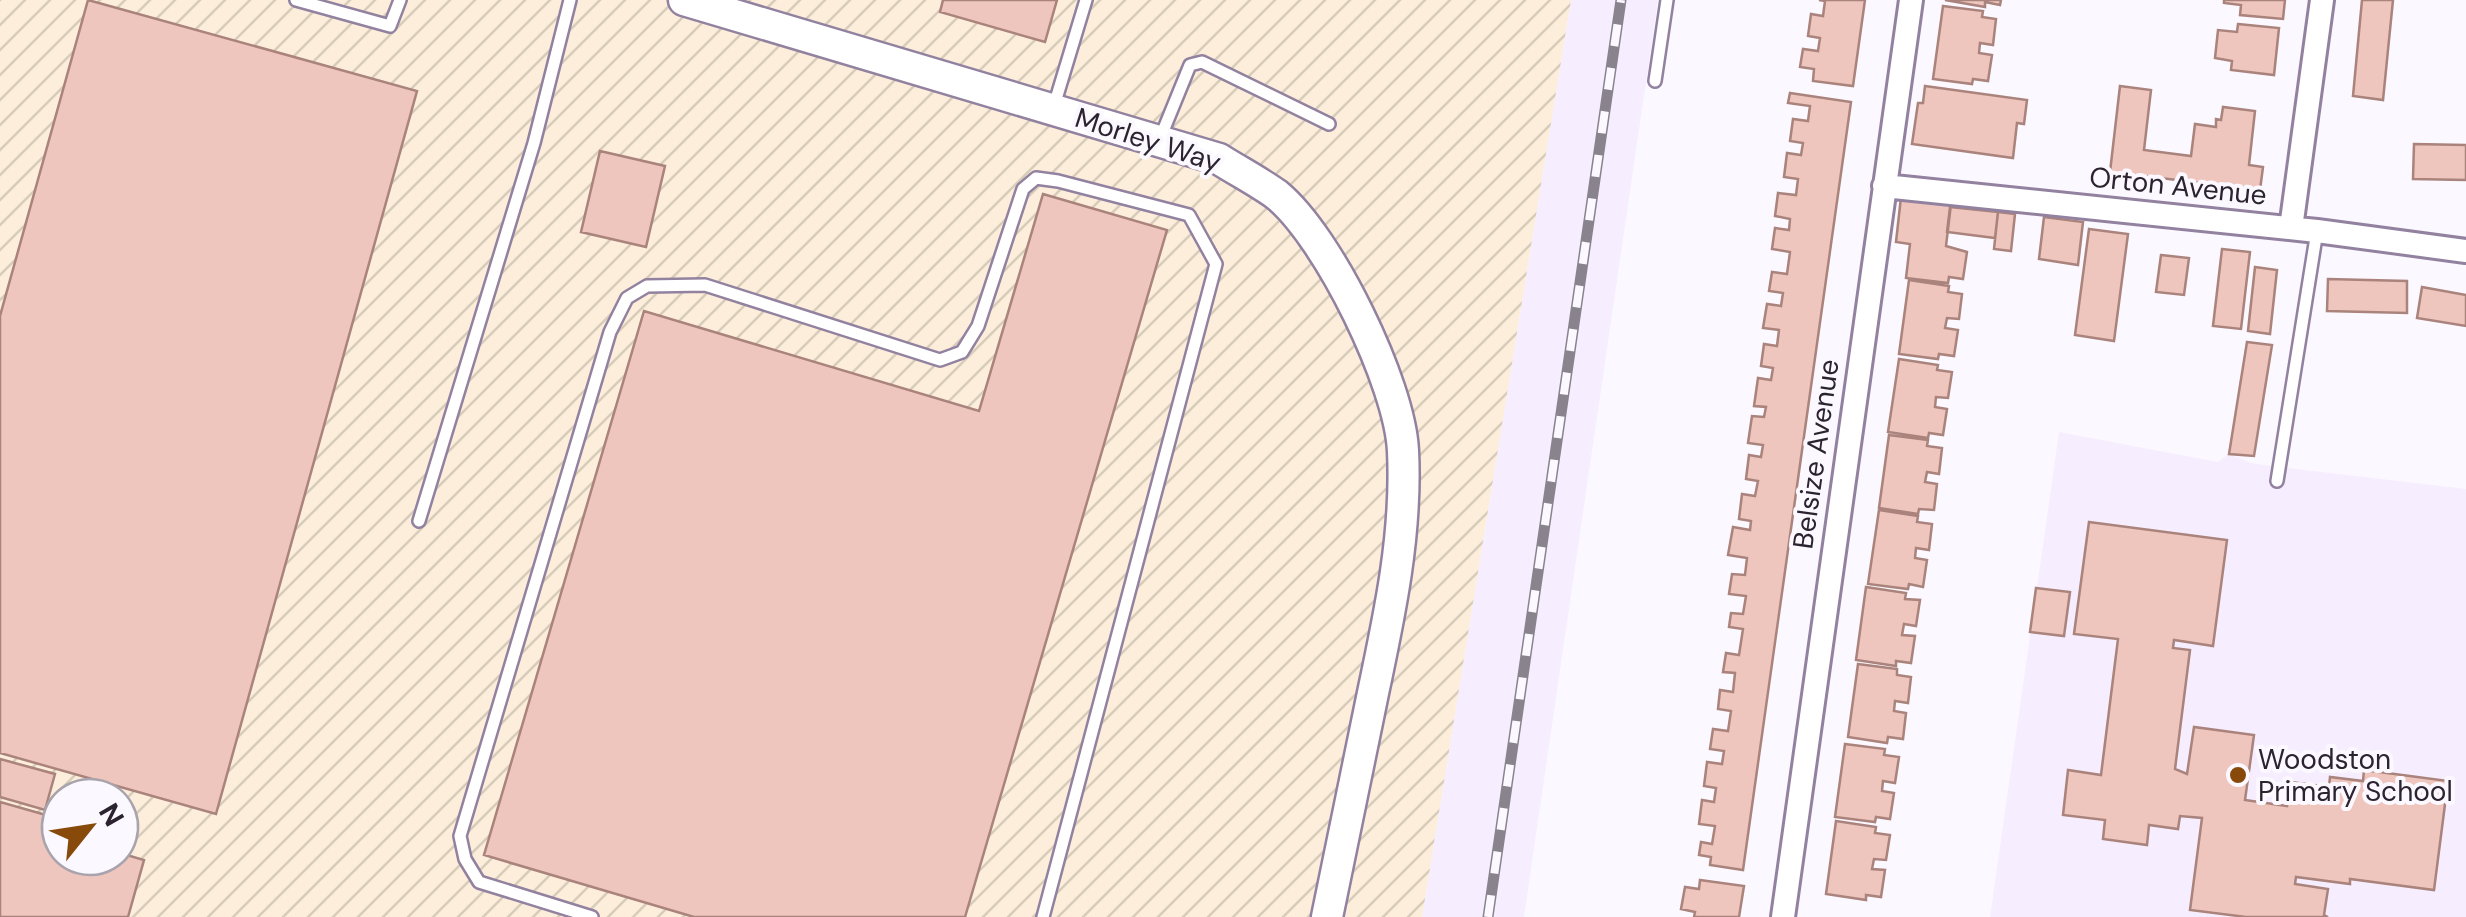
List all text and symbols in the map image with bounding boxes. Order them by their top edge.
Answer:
street label: Morley Way [1070,99,1226,181]
street label: Orton Avenue [2088,158,2268,214]
street label: Belsize Avenue [1784,357,1848,551]
place label: Woodston Primary School [2258,741,2453,810]
marker: Woodston Primary School [2227,764,2249,786]
north arrow [40,777,140,877]
text: N [90,797,132,833]

